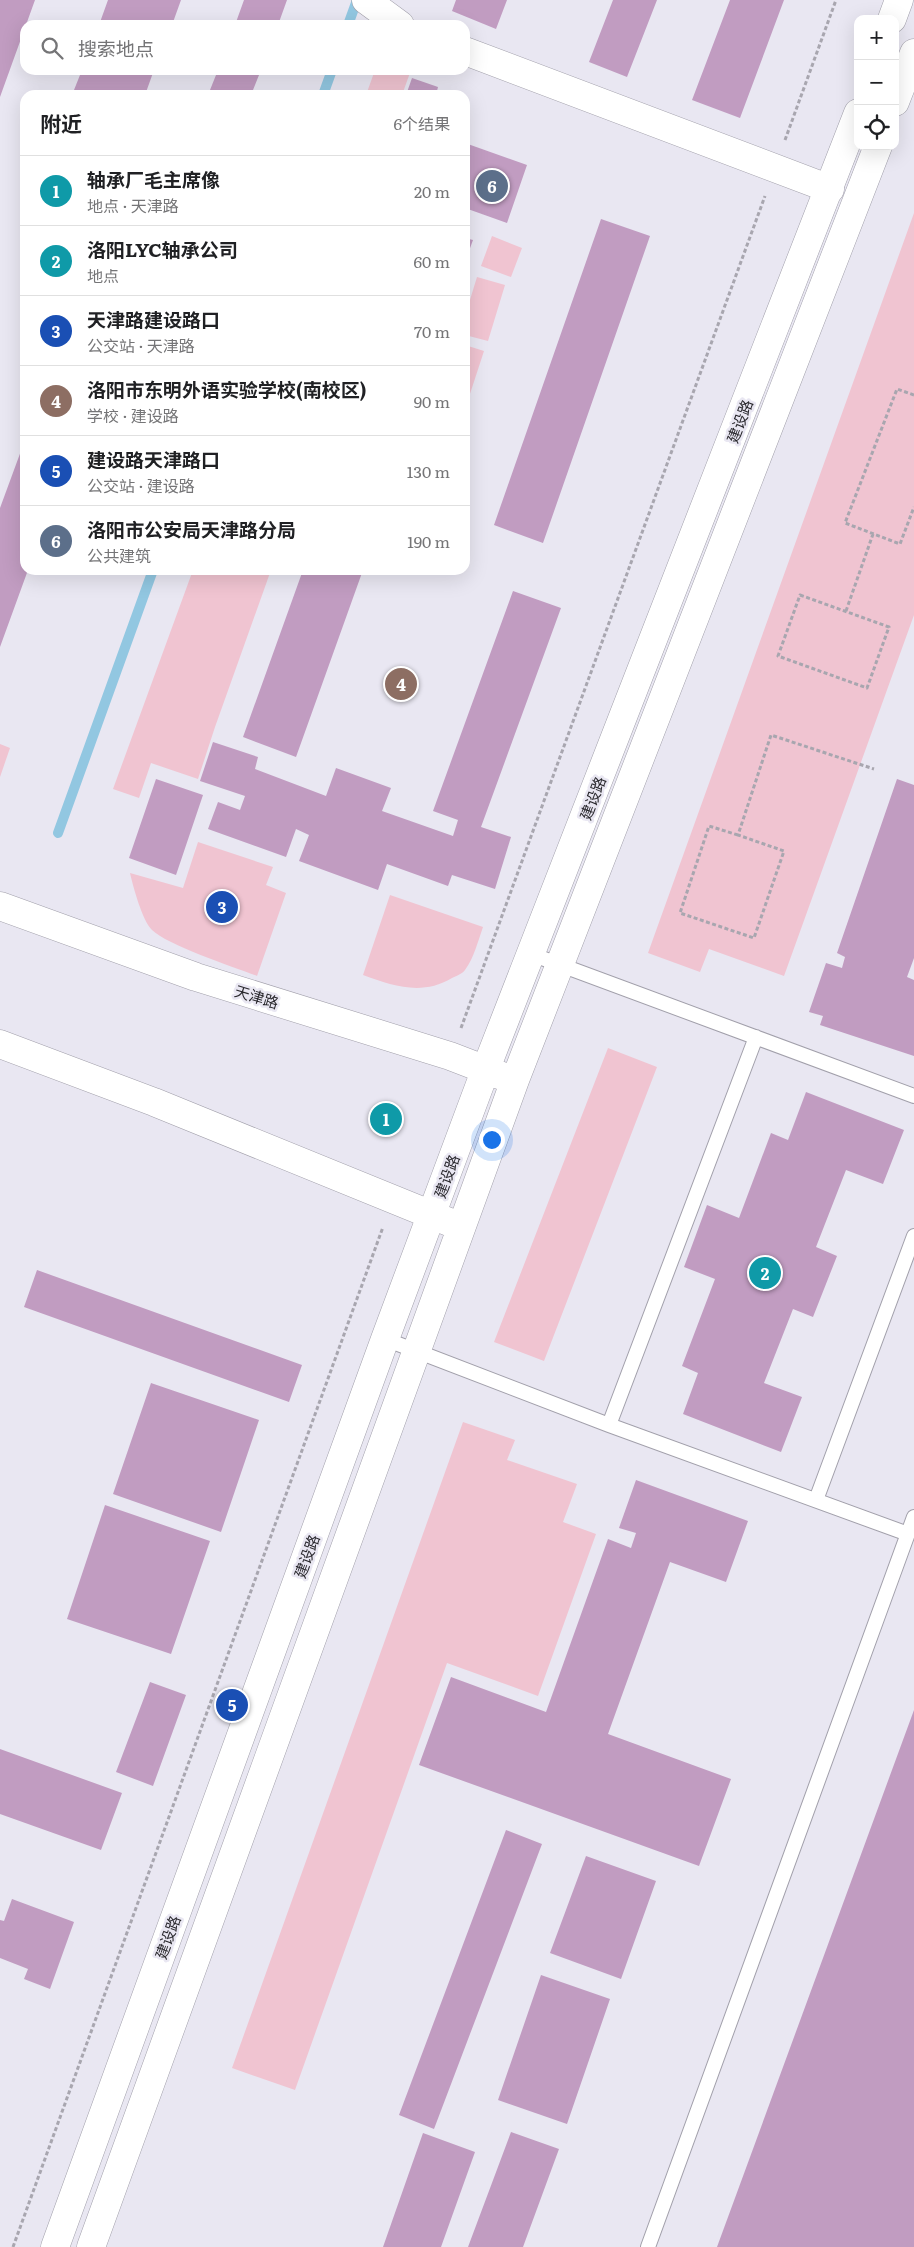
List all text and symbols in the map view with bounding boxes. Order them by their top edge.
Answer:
map controls [854,15,899,150]
button: + [854,15,899,60]
search box [20,20,470,75]
icon: search [38,34,66,62]
text: 搜索地点 [78,34,154,62]
button: − [854,60,899,105]
button: locate [854,105,899,150]
text: 附近 [40,107,82,138]
text: 6个结果 [393,111,450,135]
text: 轴承厂毛主席像 [87,165,220,193]
pin: 6 [476,167,508,205]
text: 1 [53,179,59,203]
text: 20 m [414,179,450,203]
text: 地点 · 天津路 [87,193,179,217]
text: 洛阳LYC轴承公司 [87,235,238,263]
text: 2 [52,249,60,273]
text: 60 m [413,249,450,273]
text: 地点 [87,263,119,287]
text: 天津路建设路口 [87,305,220,333]
text: 3 [52,319,60,343]
text: 70 m [414,319,450,343]
text: 公交站 · 天津路 [87,333,195,357]
text: 洛阳市东明外语实验学校(南校区) [87,375,367,403]
text: 4 [51,389,61,413]
text: 90 m [414,389,450,413]
street label: 建设路 [720,396,758,446]
text: 学校 · 建设路 [87,403,179,427]
text: 建设路天津路口 [87,445,220,473]
text: 5 [52,459,60,483]
text: 130 m [407,459,450,483]
text: 公交站 · 建设路 [87,473,195,497]
text: 洛阳市公安局天津路分局 [87,515,296,543]
text: 6 [51,529,61,553]
text: 190 m [407,529,450,553]
text: 公共建筑 [87,543,151,567]
pin: 4 [385,665,417,703]
street label: 建设路 [573,773,611,823]
pin: 3 [206,888,238,926]
street label: 天津路 [232,978,282,1014]
pin: 1 [370,1100,402,1138]
your location [479,1127,505,1153]
street label: 建设路 [427,1151,465,1201]
pin: 2 [749,1254,781,1292]
street label: 建设路 [287,1531,325,1581]
pin: 5 [216,1686,248,1724]
street label: 建设路 [148,1912,186,1962]

